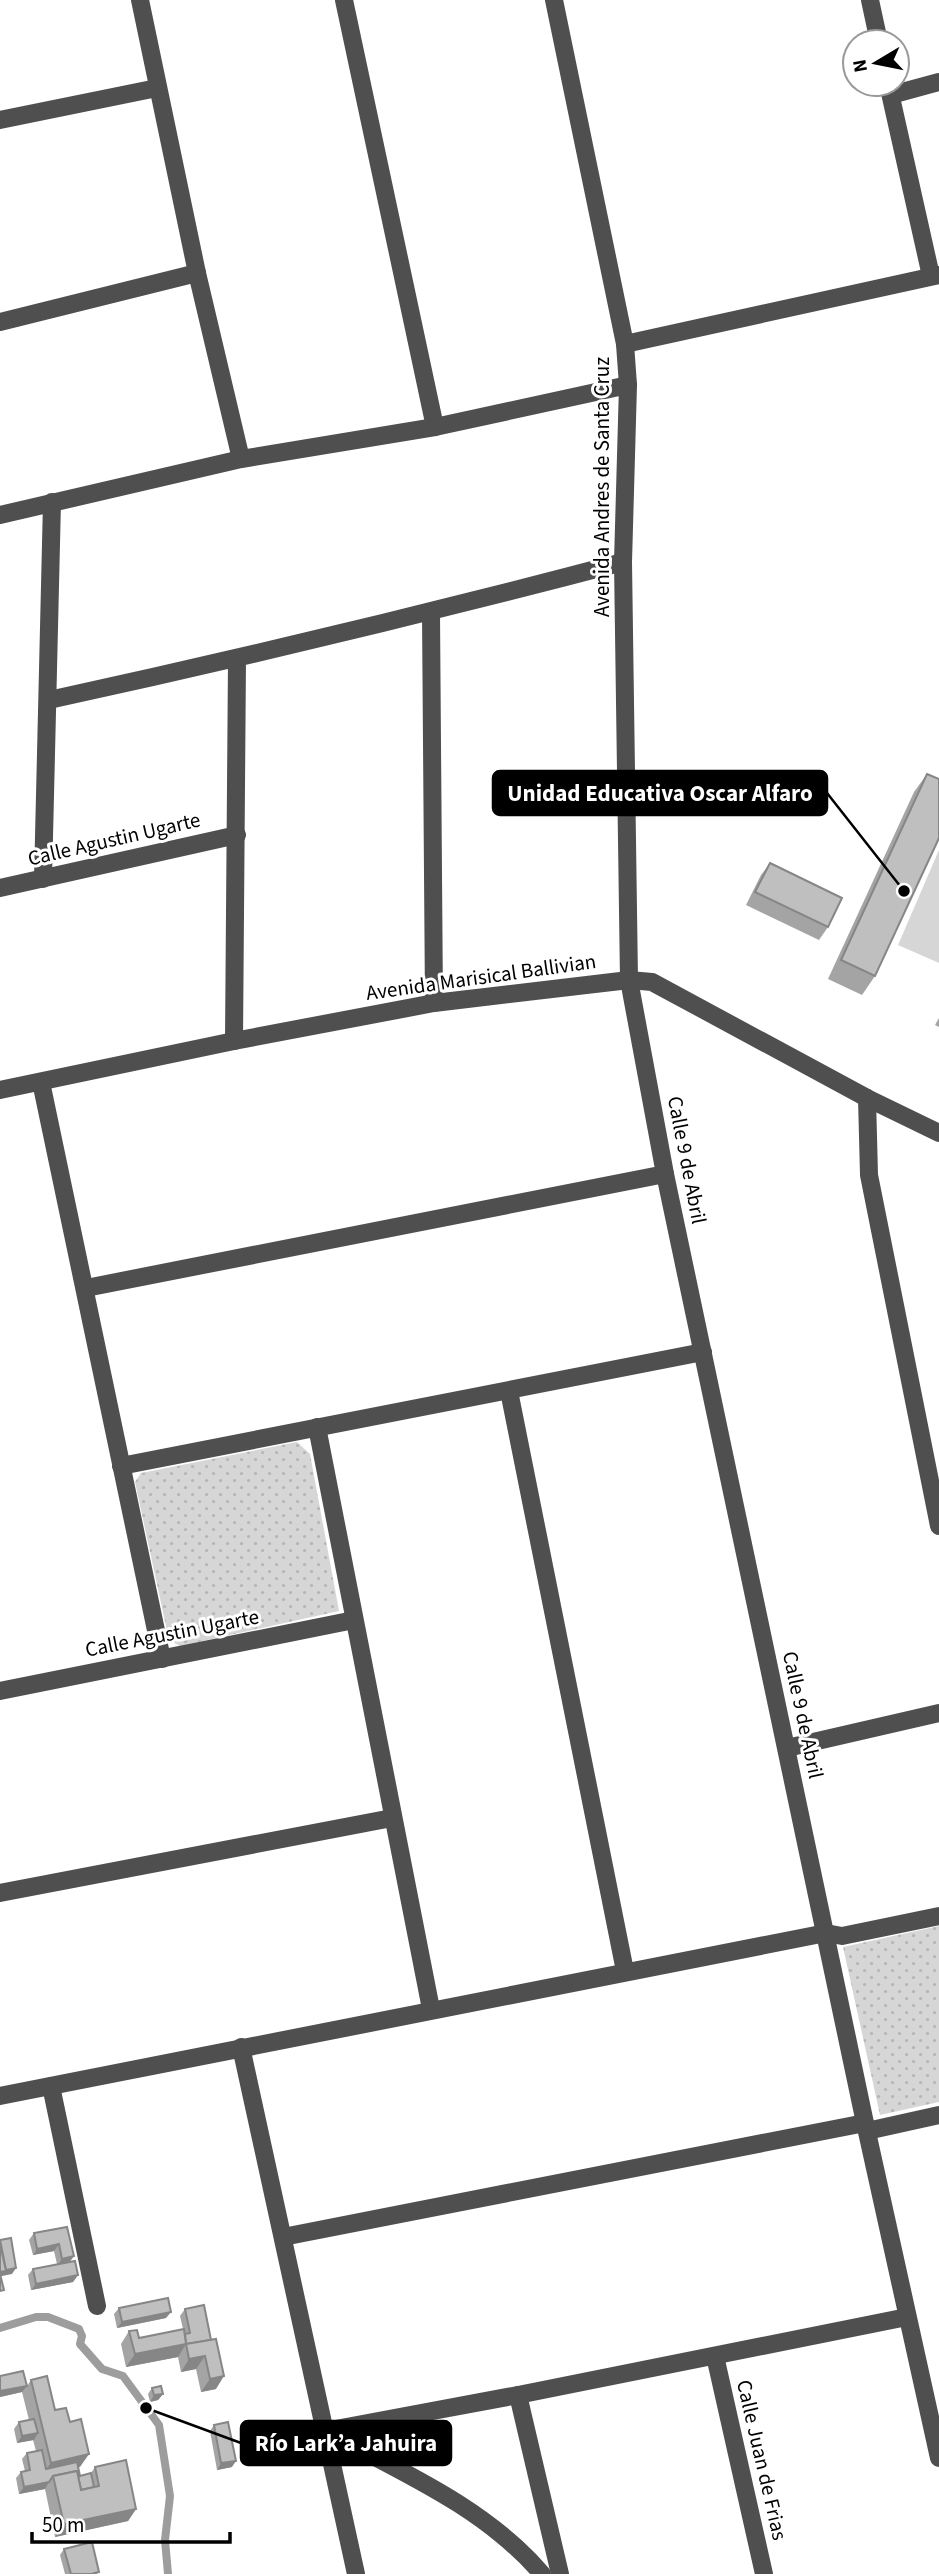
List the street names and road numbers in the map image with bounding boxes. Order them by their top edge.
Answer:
street label: Avenida Andres de Santa Cruz [587,357,617,617]
street label: Calle Agustin Ugarte [25,805,203,873]
street label: Avenida Marisical Ballivian [364,946,598,1008]
street label: Calle 9 de Abril [660,1094,714,1226]
street label: Calle Agustin Ugarte [83,1601,261,1665]
street label: Calle 9 de Abril [775,1648,831,1782]
street label: Calle Juan de Frias [729,2377,795,2543]

